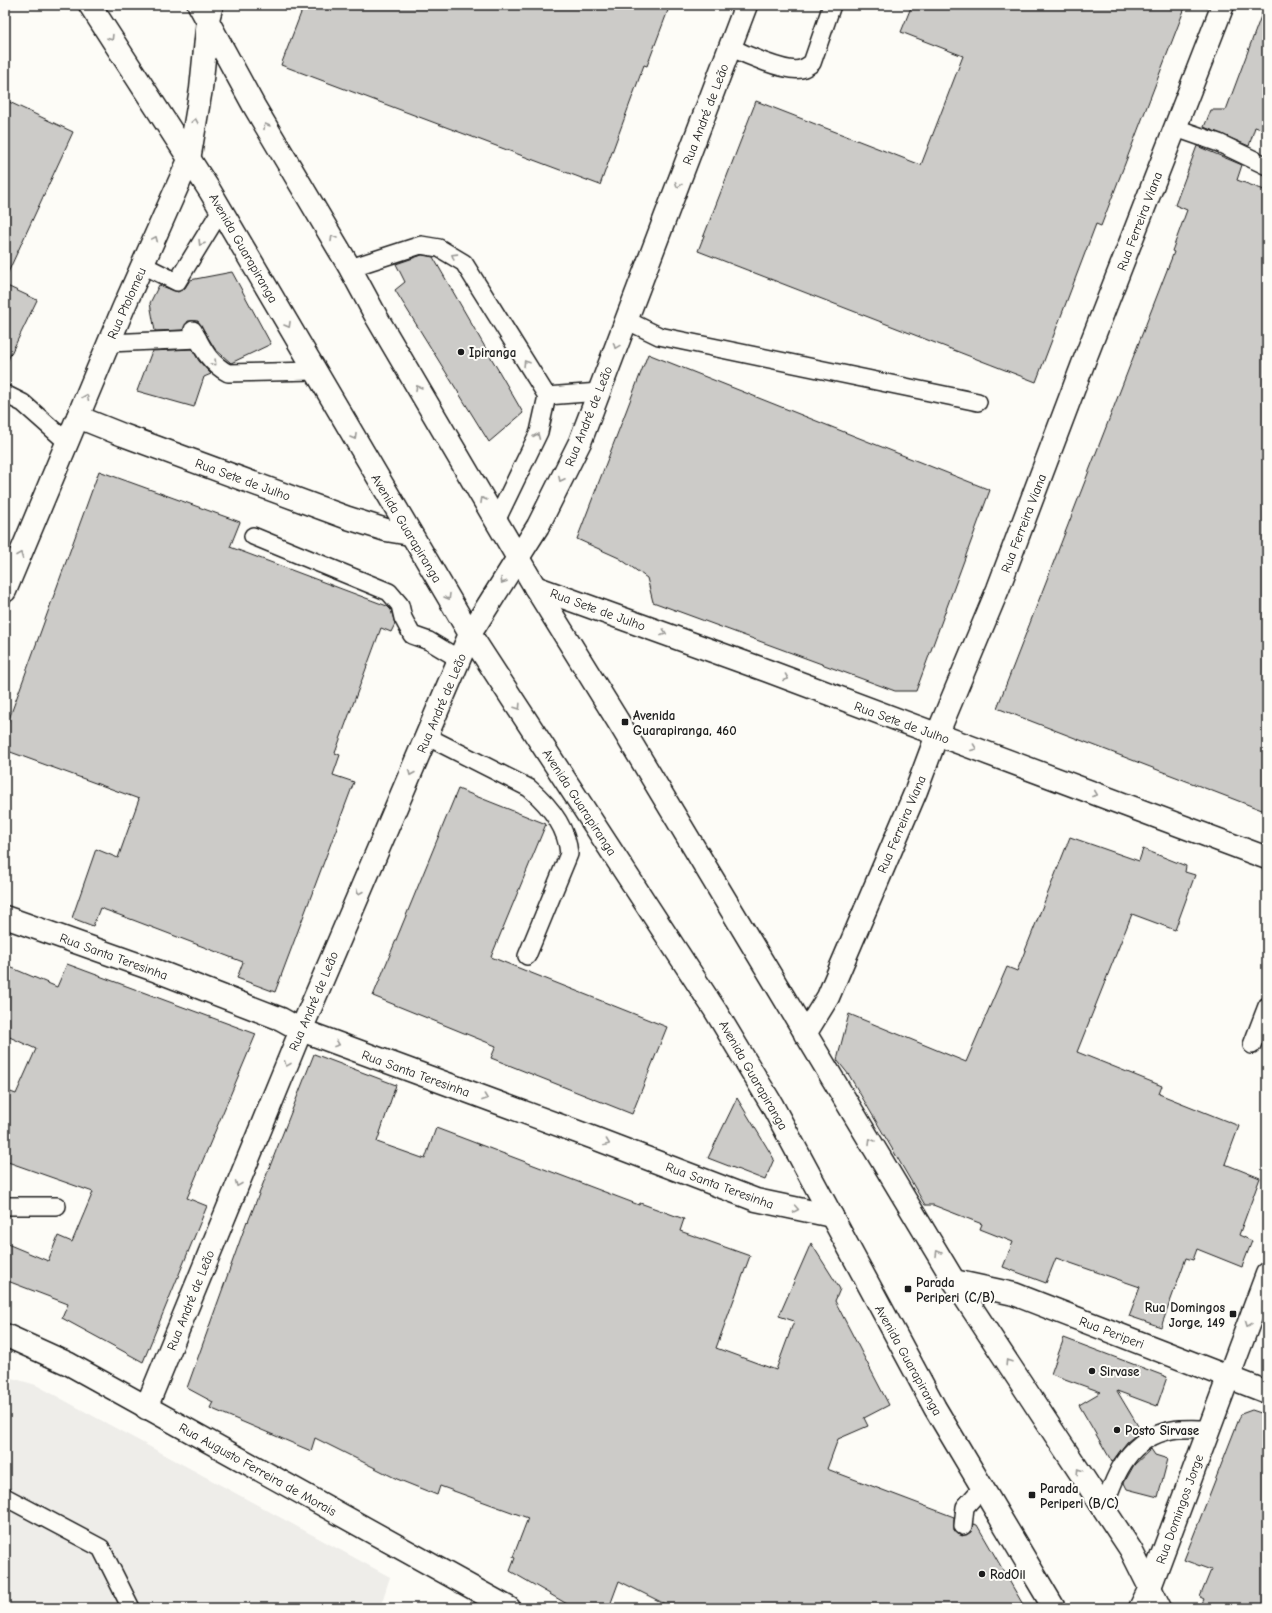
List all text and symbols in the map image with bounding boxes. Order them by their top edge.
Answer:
one-way arrow [106,34,114,41]
street label: Rua André de Leão [679,62,732,167]
one-way arrow [191,118,199,124]
one-way arrow [263,123,271,130]
street label: Rua Ferreira Viana [1114,170,1165,273]
one-way arrow [674,182,682,189]
street label: Avenida Guarapiranga [206,191,281,306]
one-way arrow [150,235,158,243]
one-way arrow [330,235,337,242]
one-way arrow [198,239,206,246]
one-way arrow [452,254,459,261]
street label: Rua Ptolomeu [104,265,149,341]
one-way arrow [284,321,291,328]
one-way arrow [613,343,621,350]
place label: Ipiranga [469,345,516,360]
marker: Ipiranga [456,347,466,357]
one-way arrow [209,358,217,366]
one-way arrow [524,360,531,367]
street label: Rua André de Leão [562,364,615,469]
one-way arrow [415,384,422,392]
one-way arrow [81,393,89,401]
one-way arrow [532,432,540,439]
one-way arrow [349,433,356,440]
street label: Rua Sete de Julho [193,455,293,504]
street label: Avenida Guarapiranga [368,471,445,585]
street label: Rua Ferreira Viana [998,472,1049,575]
one-way arrow [558,475,566,482]
one-way arrow [481,497,488,504]
one-way arrow [15,552,23,559]
one-way arrow [500,577,508,584]
street label: Rua Sete de Julho [548,585,648,634]
one-way arrow [444,593,451,600]
one-way arrow [661,629,668,637]
street label: Rua André de Leão [414,651,469,755]
one-way arrow [783,674,790,682]
street label: Rua Sete de Julho [852,698,952,747]
one-way arrow [513,703,521,710]
place label: Avenida Guarapiranga, 460 [633,708,737,738]
marker: Avenida Guarapiranga, 460 [620,717,630,727]
one-way arrow [970,744,977,752]
street label: Avenida Guarapiranga [540,746,620,858]
one-way arrow [407,769,415,776]
street label: Rua Ferreira Viana [874,773,929,875]
one-way arrow [1092,789,1099,797]
one-way arrow [356,889,364,896]
street label: Rua Santa Teresinha [58,930,170,983]
street label: Rua André de Leão [286,949,341,1053]
street label: Avenida Guarapiranga [716,1018,791,1133]
one-way arrow [334,1039,341,1047]
street label: Rua Santa Teresinha [360,1047,472,1100]
one-way arrow [284,1059,292,1067]
one-way arrow [482,1094,489,1102]
one-way arrow [868,1138,875,1145]
one-way arrow [604,1139,611,1147]
street label: Rua Santa Teresinha [664,1159,776,1212]
one-way arrow [234,1180,242,1187]
one-way arrow [793,1204,799,1213]
street label: Rua André de Leão [164,1248,217,1353]
one-way arrow [935,1250,942,1257]
place label: Parada Periperi (C/B) [916,1275,995,1305]
marker: Parada Periperi (C/B) [903,1284,913,1294]
place label: Rua Domingos Jorge, 149 [1145,1300,1225,1330]
street label: Avenida Guarapiranga [872,1302,945,1418]
marker: Rua Domingos Jorge, 149 [1228,1309,1238,1319]
street label: Rua Periperi [1077,1313,1146,1352]
one-way arrow [1245,1320,1253,1327]
one-way arrow [1005,1359,1013,1366]
place label: Sirvase [1100,1364,1140,1379]
marker: Sirvase [1087,1366,1097,1376]
street label: Rua Augusto Ferreira de Morais [177,1420,339,1519]
place label: Posto Sirvase [1125,1423,1200,1438]
marker: Posto Sirvase [1112,1425,1122,1435]
street label: Rua Domingos Jorge [1153,1452,1206,1566]
one-way arrow [1076,1468,1084,1475]
place label: Parada Periperi (B/C) [1040,1481,1119,1511]
marker: Parada Periperi (B/C) [1027,1490,1037,1500]
place label: RodOil [990,1567,1026,1582]
marker: RodOil [977,1569,987,1579]

